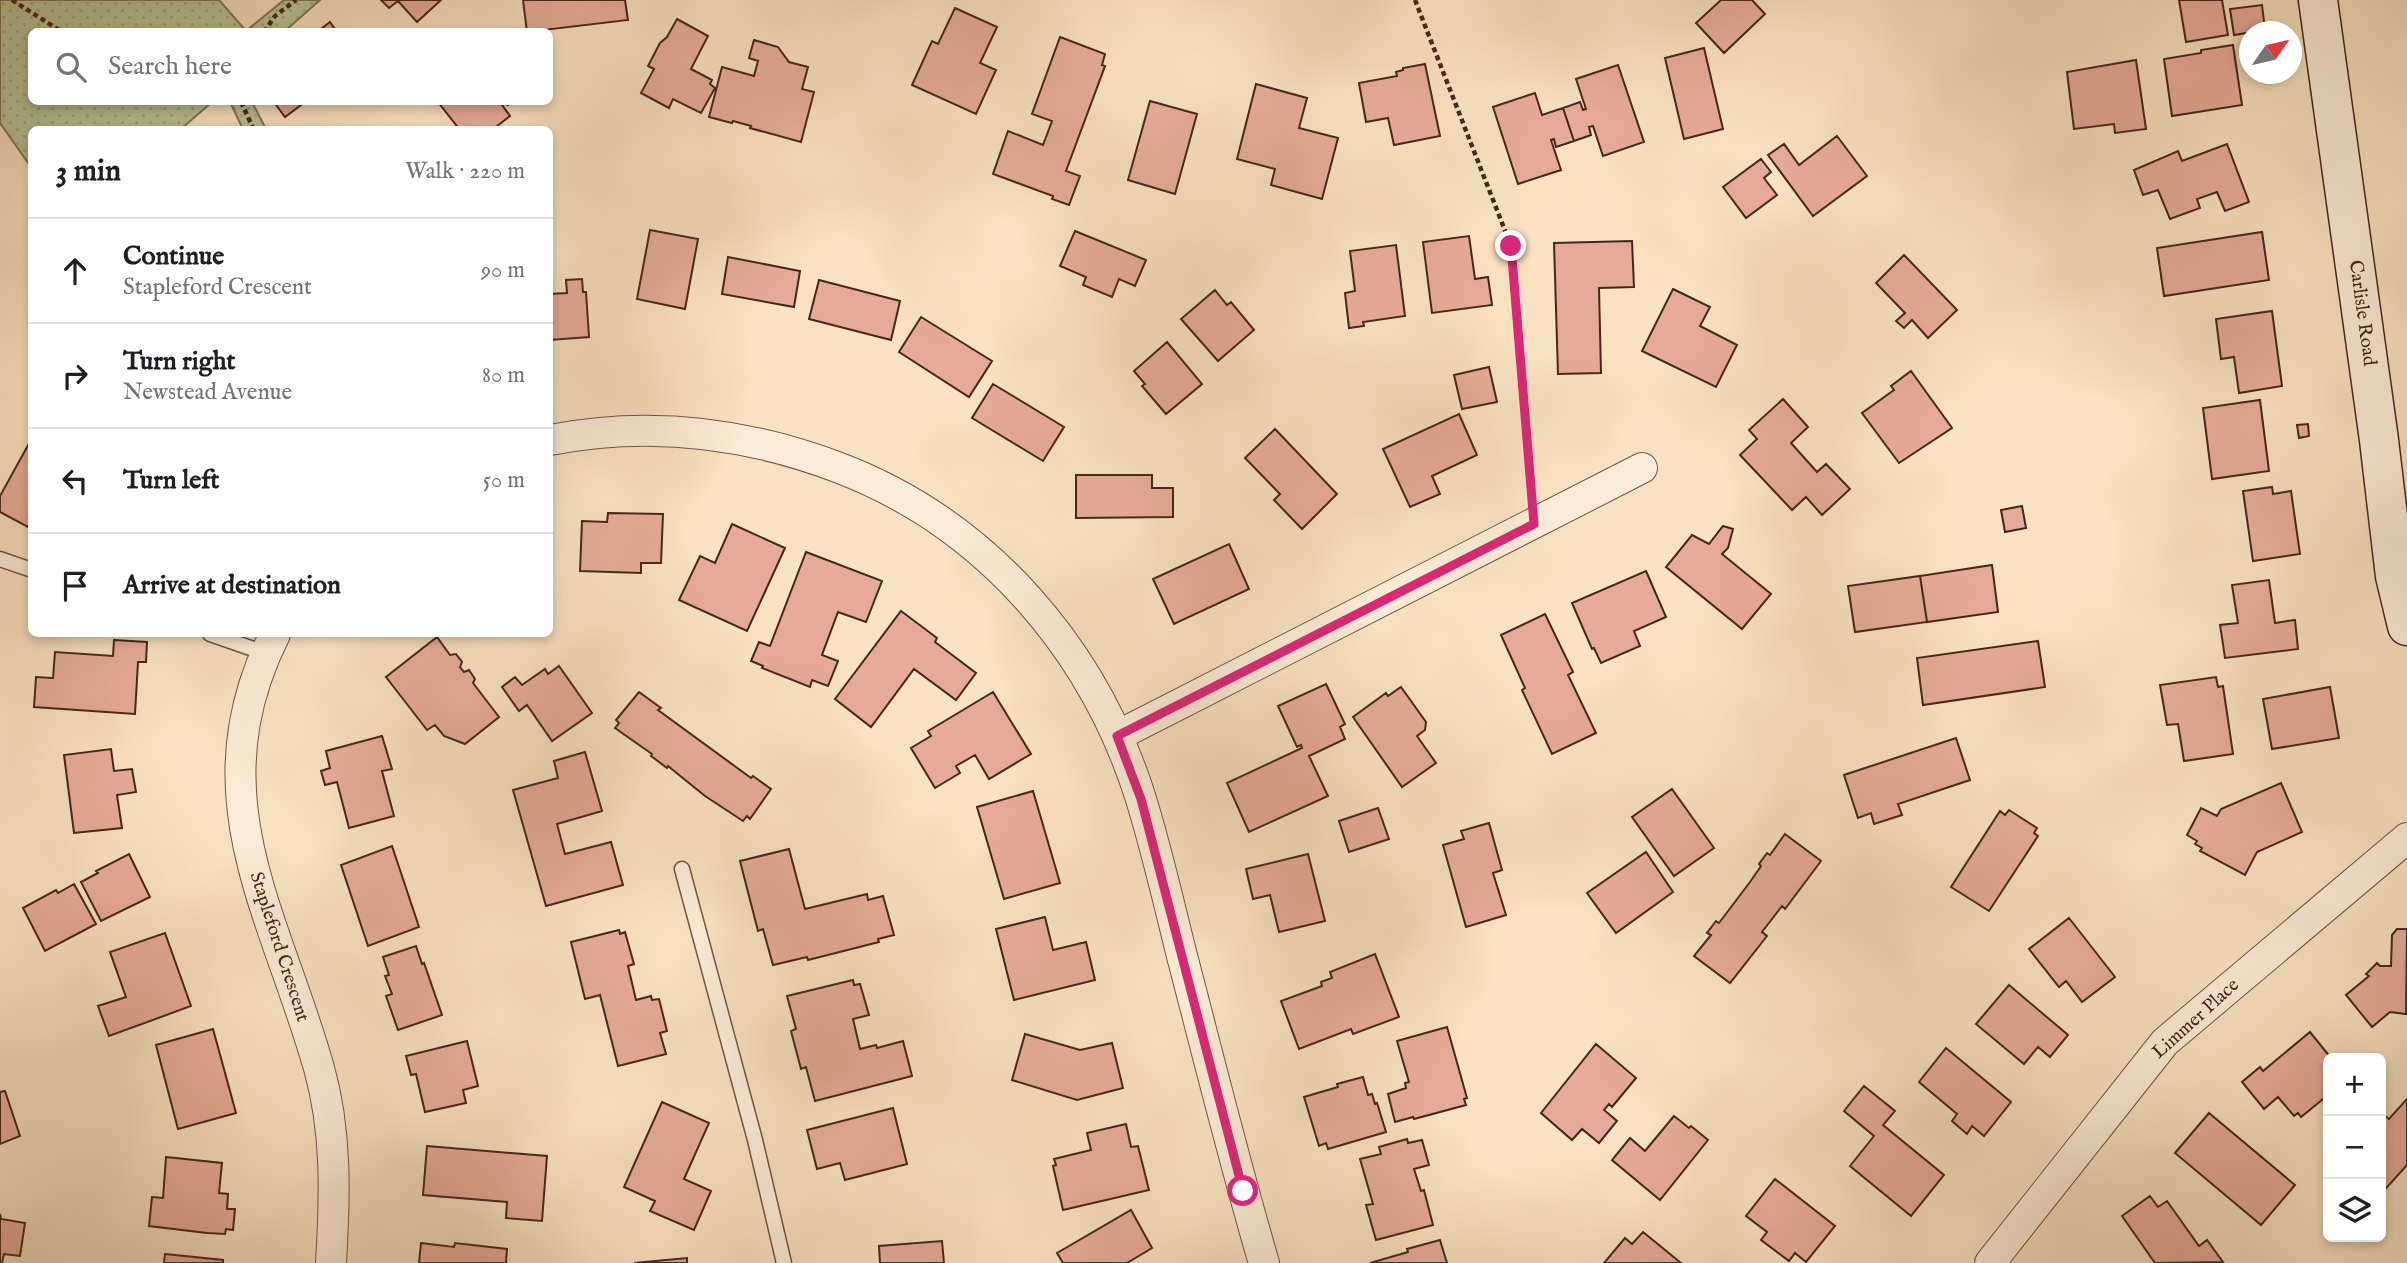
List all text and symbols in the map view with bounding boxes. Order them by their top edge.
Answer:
north arrow [2239,21,2302,84]
search box [28,28,553,105]
icon: search [52,48,90,86]
text: Search here [108,50,232,83]
text: 3 min [56,153,121,191]
text: Walk · 220 m [405,157,525,186]
route end [1495,230,1526,261]
text: Continue [123,240,224,273]
icon: ahead [56,252,94,290]
text: 90 m [481,256,525,285]
street label: Carlisle Road [2343,259,2381,368]
text: Stapleford Crescent [123,273,312,302]
text: Turn right [123,345,236,378]
icon: right [56,357,94,395]
text: 80 m [482,361,525,390]
text: Newstead Avenue [123,378,292,407]
icon: left [56,462,94,500]
text: Turn left [123,464,220,497]
text: 50 m [483,466,525,495]
icon: arrive [56,567,94,605]
text: Arrive at destination [123,569,341,602]
street label: Stapleford Crescent [243,869,315,1025]
street label: Limmer Place [2147,973,2245,1064]
map controls [2323,1053,2386,1242]
button: + [2323,1053,2386,1116]
button: − [2323,1116,2386,1179]
route start [1227,1175,1258,1206]
button: layers [2323,1179,2386,1242]

